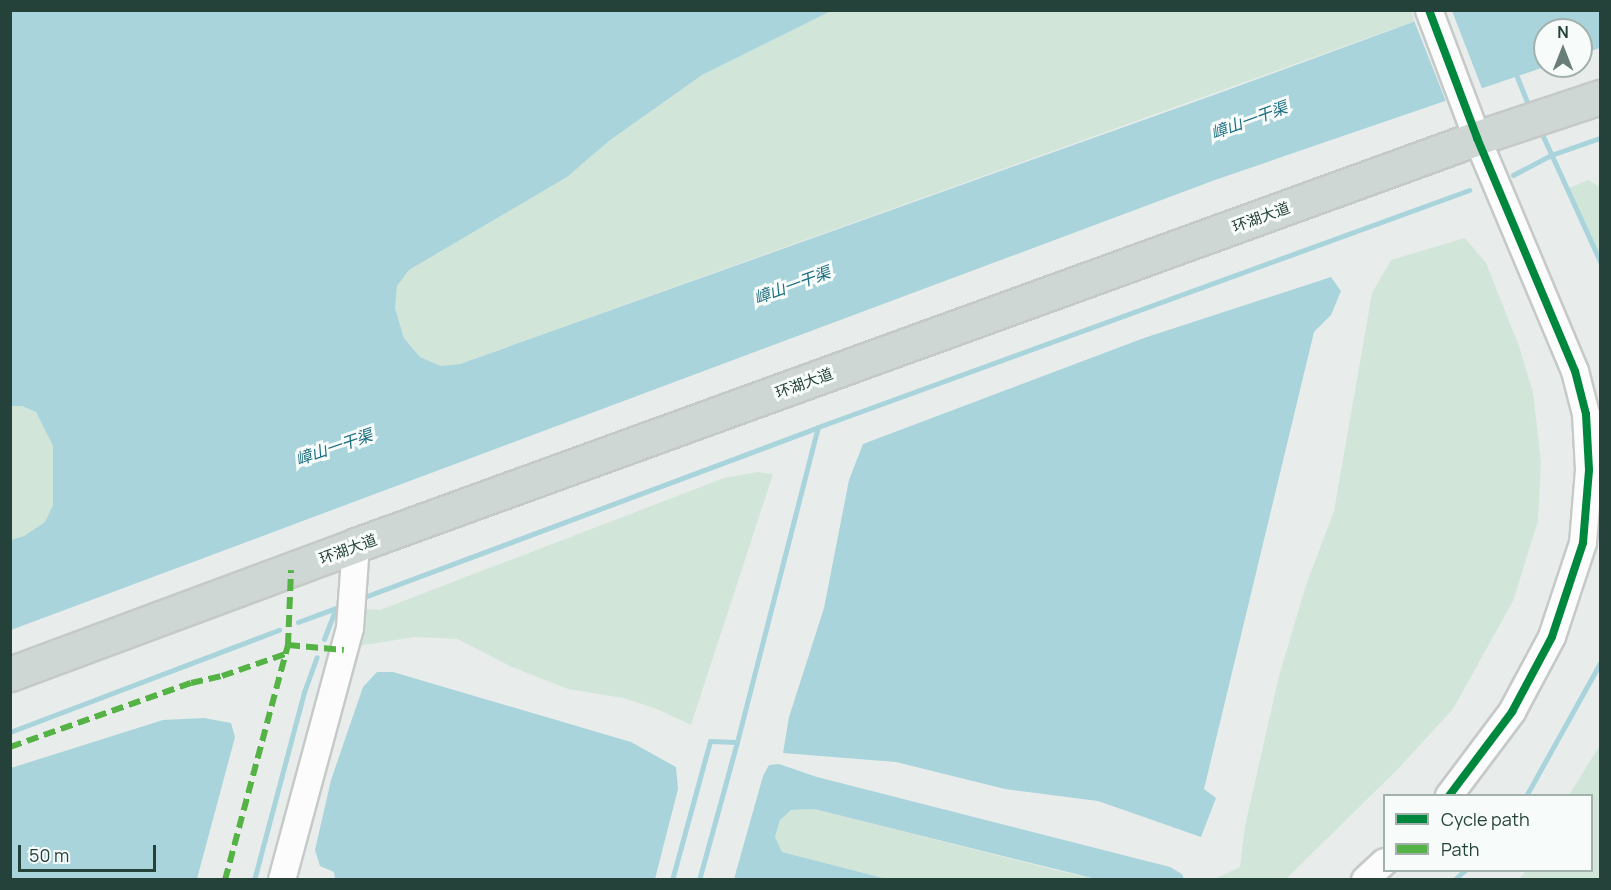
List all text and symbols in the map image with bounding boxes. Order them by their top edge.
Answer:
north arrow [1533,18,1593,78]
text: N [1557,21,1569,43]
water label: 嶂山一干渠 [1208,97,1290,143]
street label: 环湖大道 [1230,198,1292,236]
water label: 嶂山一干渠 [751,262,833,308]
street label: 环湖大道 [773,364,835,402]
water label: 嶂山一干渠 [293,425,375,469]
street label: 环湖大道 [317,530,379,568]
legend [1383,794,1593,872]
text: Cycle path [1441,807,1530,831]
scale bar [21,833,159,871]
text: Path [1441,837,1479,861]
text: 50 m [29,843,69,867]

